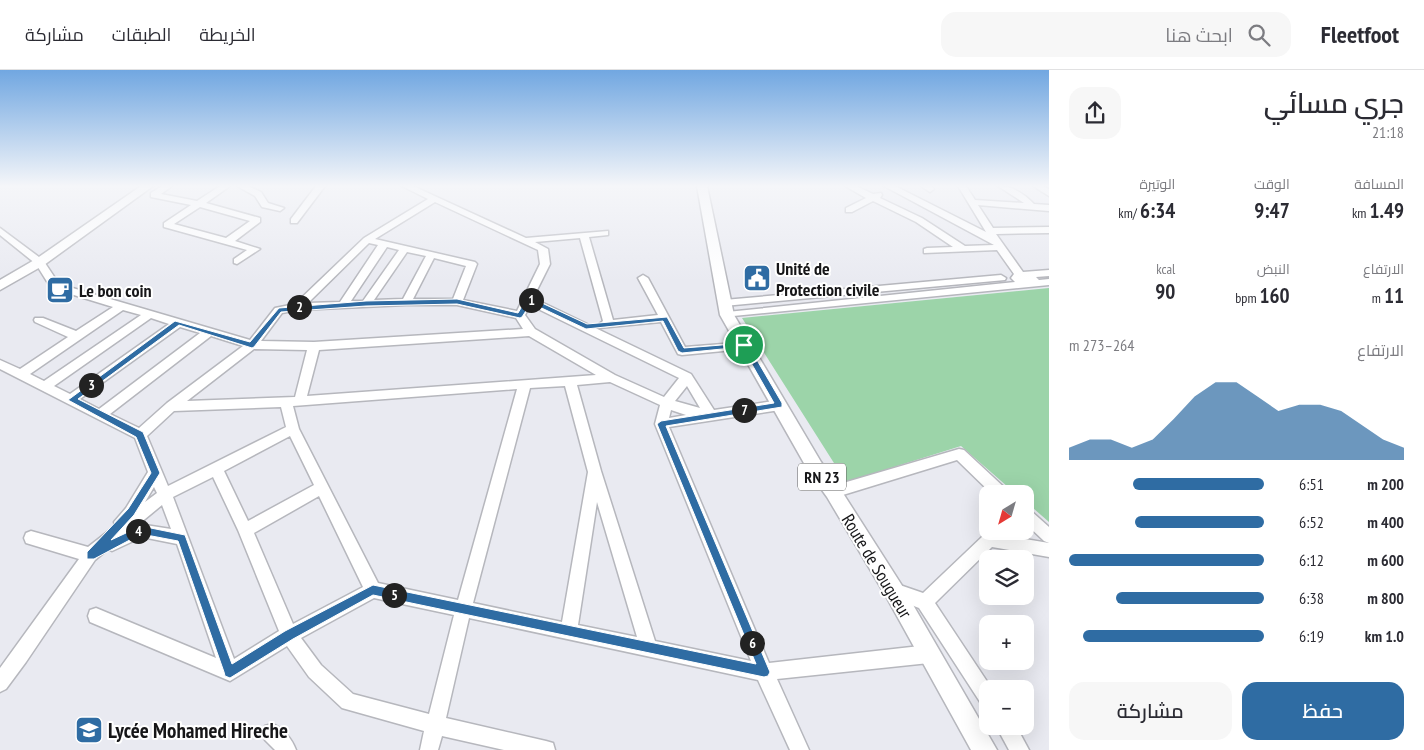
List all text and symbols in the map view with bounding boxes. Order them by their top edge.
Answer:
search box [941,12,1291,57]
text: Fleetfoot [1321,19,1399,50]
icon: search [1245,21,1273,49]
text: مشاركة [25,23,84,46]
text: الطبقات [112,23,171,46]
text: الخريطة [199,23,256,46]
text: ابحث هنا [1165,23,1233,47]
text: جري مسائي [1264,84,1404,121]
button: share [1069,87,1121,139]
text: 21:18 [1372,122,1404,142]
text: الوتيرة [1139,175,1175,193]
text: الوقت [1254,175,1290,193]
text: المسافة [1354,175,1404,193]
text: 6:34 [1140,197,1175,224]
text: 9:47 [1254,197,1290,224]
text: 1.49 [1369,197,1404,224]
text: /km [1118,204,1140,222]
text: km [1352,204,1369,222]
place label: Unité de Protection civile [776,257,880,301]
text: kcal [1156,260,1175,278]
text: النبض [1257,260,1290,278]
text: الارتفاع [1363,260,1404,278]
public building icon: Unité de Protection civile [742,263,772,293]
cafe icon: Le bon coin [45,275,75,305]
text: 90 [1155,278,1175,305]
place label: Le bon coin [79,279,152,302]
text: 160 [1260,282,1290,309]
text: 11 [1384,282,1404,309]
pin: 1 [518,288,544,312]
text: bpm [1235,289,1260,307]
text: m [1372,289,1384,307]
text: 1 [528,291,535,309]
pin: 2 [286,294,312,320]
text: 2 [296,298,303,316]
pin [723,324,765,366]
icon: arrive [730,331,758,359]
text: 264–273 m [1069,335,1135,355]
text: الارتفاع [1357,340,1404,360]
pin: 3 [78,372,104,398]
text: 3 [88,376,95,394]
pin: 7 [732,398,756,422]
text: 7 [741,401,748,419]
road number: RN 23 [798,464,846,491]
text: 6:51 [1299,474,1324,494]
text: 200 m [1367,474,1404,494]
north arrow [979,485,1034,540]
map controls [979,485,1034,735]
street label: Route de Sougueur [837,510,917,622]
text: 6:52 [1299,512,1324,532]
text: 400 m [1367,512,1404,532]
pin: 4 [126,518,150,544]
text: 4 [135,522,142,540]
button: layers [979,550,1034,605]
text: 6:12 [1299,550,1324,570]
text: 600 m [1367,550,1404,570]
pin: 5 [382,582,406,608]
text: 5 [391,586,398,604]
text: 6:38 [1299,588,1324,608]
text: 800 m [1367,588,1404,608]
button: + [979,615,1034,670]
text: 6:19 [1299,626,1324,646]
text: 1.0 km [1365,626,1404,646]
pin: 6 [740,630,764,656]
text: 6 [749,634,756,652]
button: − [979,680,1034,735]
button: مشاركة [1069,682,1232,740]
button: حفظ [1242,682,1404,740]
school or university icon: Lycée Mohamed Hireche [74,715,104,745]
place label: Lycée Mohamed Hireche [108,717,288,744]

